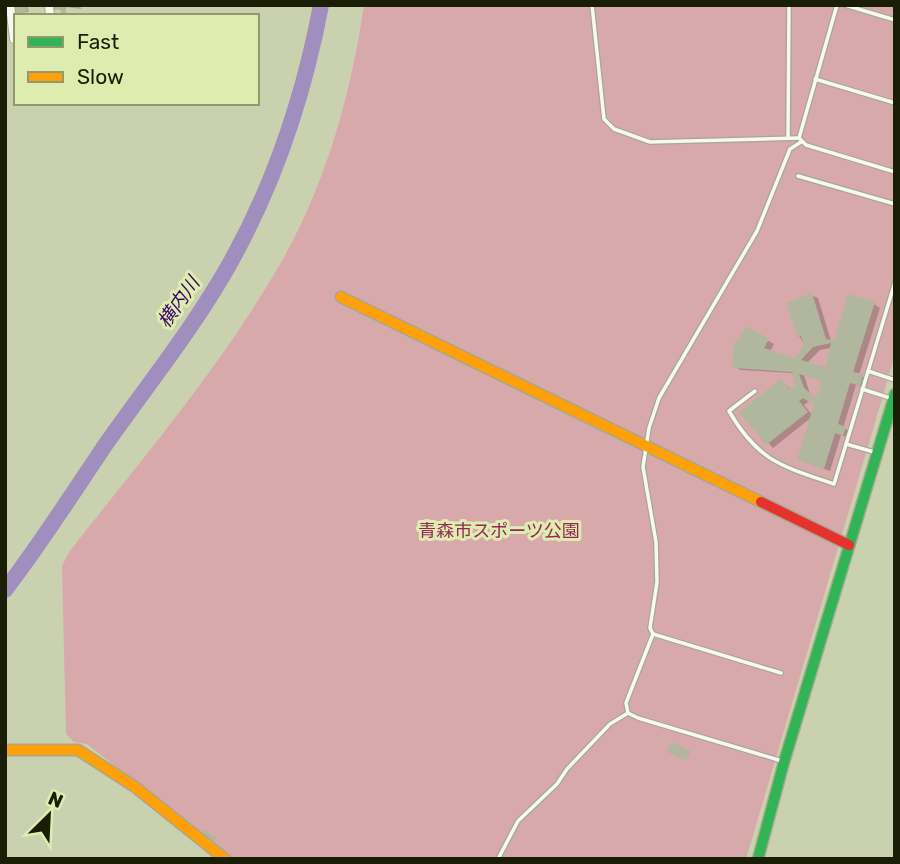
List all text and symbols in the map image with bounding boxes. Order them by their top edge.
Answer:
legend [14,14,259,105]
text: Fast [77,29,119,54]
text: Slow [77,64,124,89]
water label: 横内川 [153,271,205,332]
park label: 青森市スポーツ公園 [418,520,580,542]
north arrow [14,780,84,850]
text: N [45,787,67,813]

